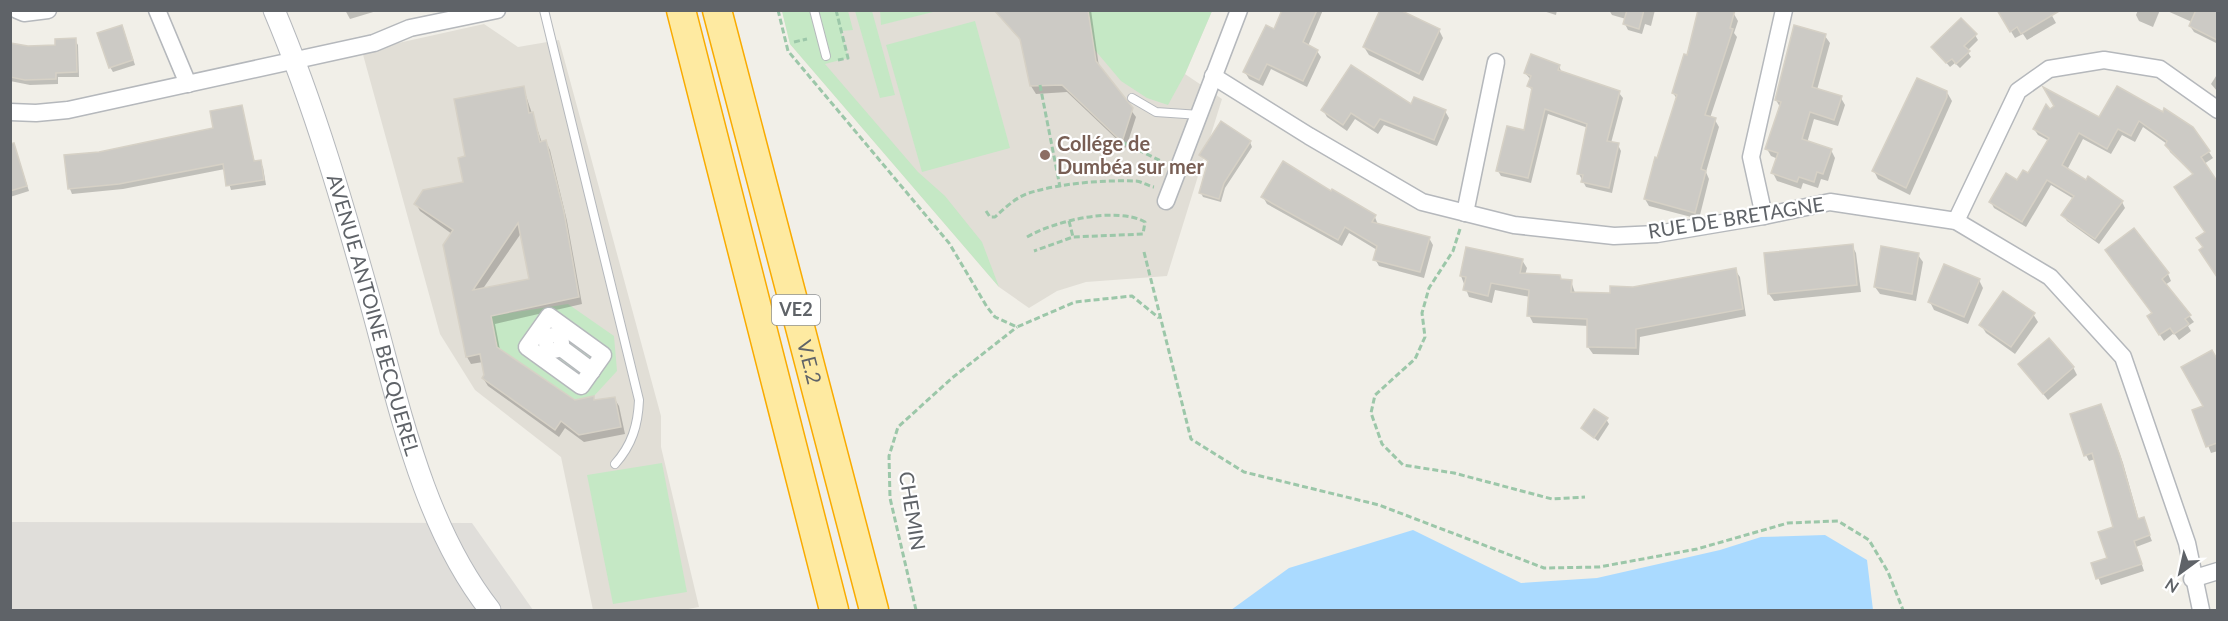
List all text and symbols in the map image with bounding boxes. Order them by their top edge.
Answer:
place label: Collége de Dumbéa sur mer [1057,131,1205,178]
marker: Collége de Dumbéa sur mer [1038,148,1052,162]
street label: AVENUE ANTOINE BECQUEREL [323,171,426,458]
street label: RUE DE BRETAGNE [1646,191,1825,243]
road number: VE2 [772,295,820,325]
street label: V.E.2 [793,337,827,387]
street label: CHEMIN [895,470,931,552]
north arrow [2150,543,2210,603]
text: N [2161,575,2182,597]

